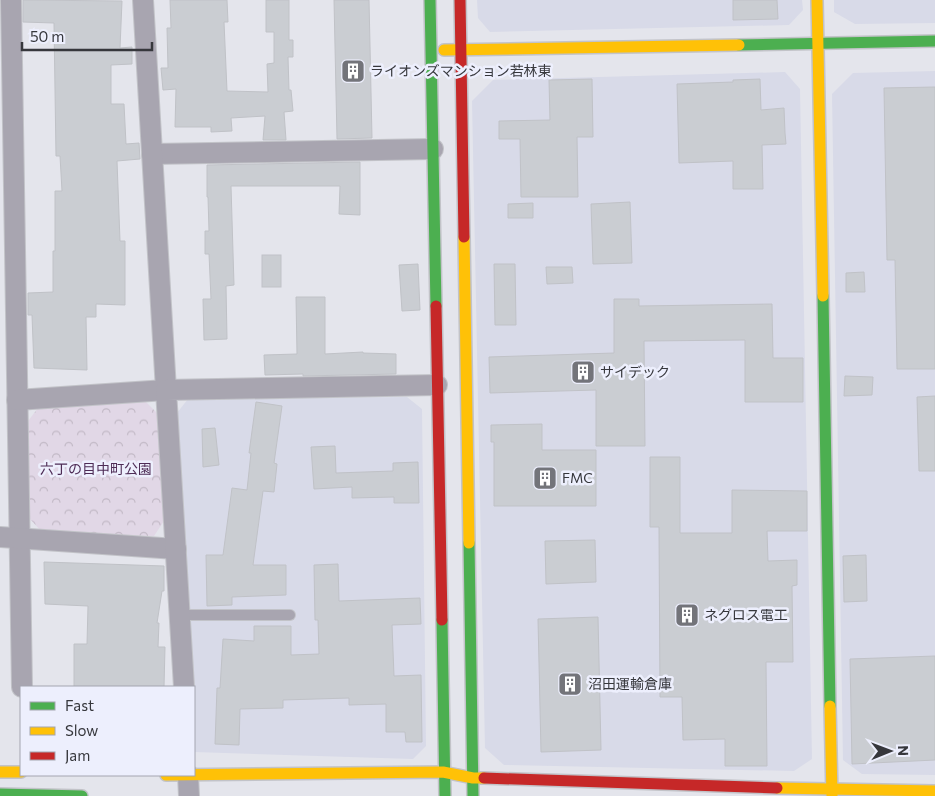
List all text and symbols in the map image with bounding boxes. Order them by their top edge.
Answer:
scale bar [22,20,152,52]
text: 50 m [30,27,64,45]
building icon: ライオンズマンション若林東 [340,58,366,84]
place label: ライオンズマンション若林東 [370,62,552,79]
building icon: サイデック [570,359,596,385]
place label: サイデック [600,363,670,380]
park label: 六丁の目中町公園 [40,460,152,477]
building icon: FMC [532,465,558,491]
place label: FMC [562,469,593,486]
building icon: ネグロス電工 [674,602,700,628]
place label: ネグロス電工 [704,606,788,623]
building icon: 沼田運輸倉庫 [557,671,583,697]
place label: 沼田運輸倉庫 [588,675,672,692]
legend [20,686,195,776]
text: Fast [65,696,94,714]
text: Slow [65,721,98,739]
north arrow [865,726,915,776]
text: N [895,745,912,756]
text: Jam [65,746,90,764]

